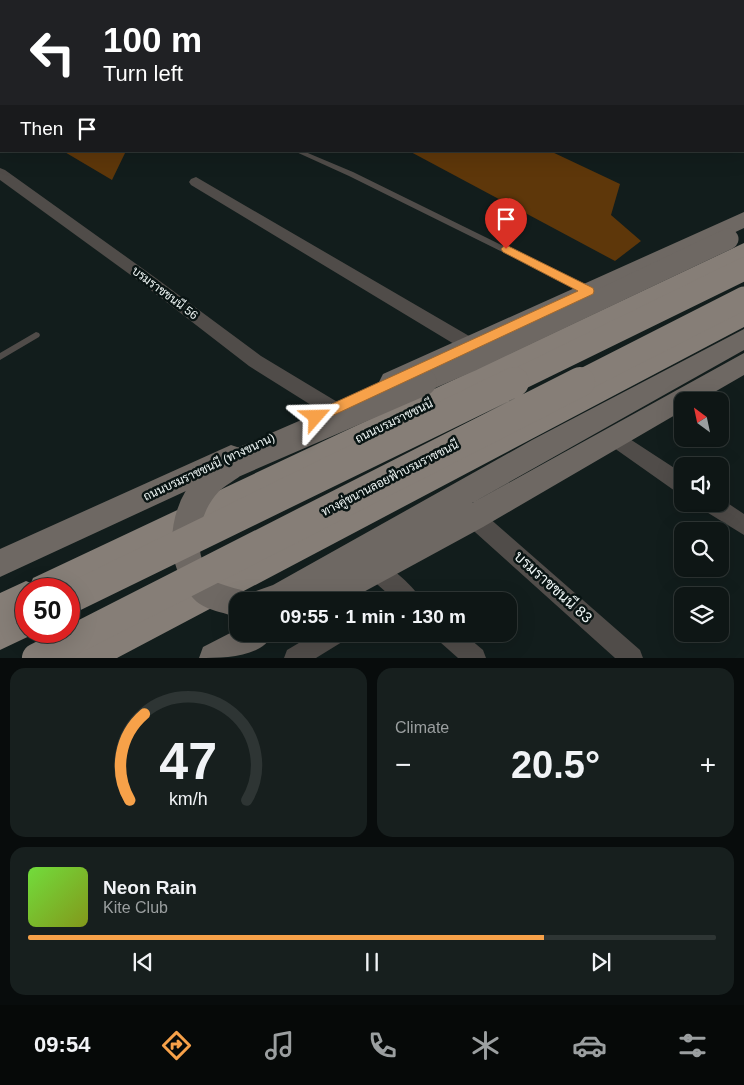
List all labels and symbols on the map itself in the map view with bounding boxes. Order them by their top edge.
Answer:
pin [485,198,527,249]
street label: บรมราชชนนี 56 [129,263,202,323]
position arrow [289,390,341,442]
north arrow [674,392,729,448]
street label: ถนนบรมราชชนนี [352,395,435,446]
street label: ถนนบรมราชชนนี (ทางขนาน) [141,429,277,504]
street label: ทางคู่ขนานลอยฟ้าบรมราชชนนี [318,436,462,520]
street label: บรมราชชนนี 83 [511,547,596,626]
speed limit sign: 50 [15,578,80,643]

